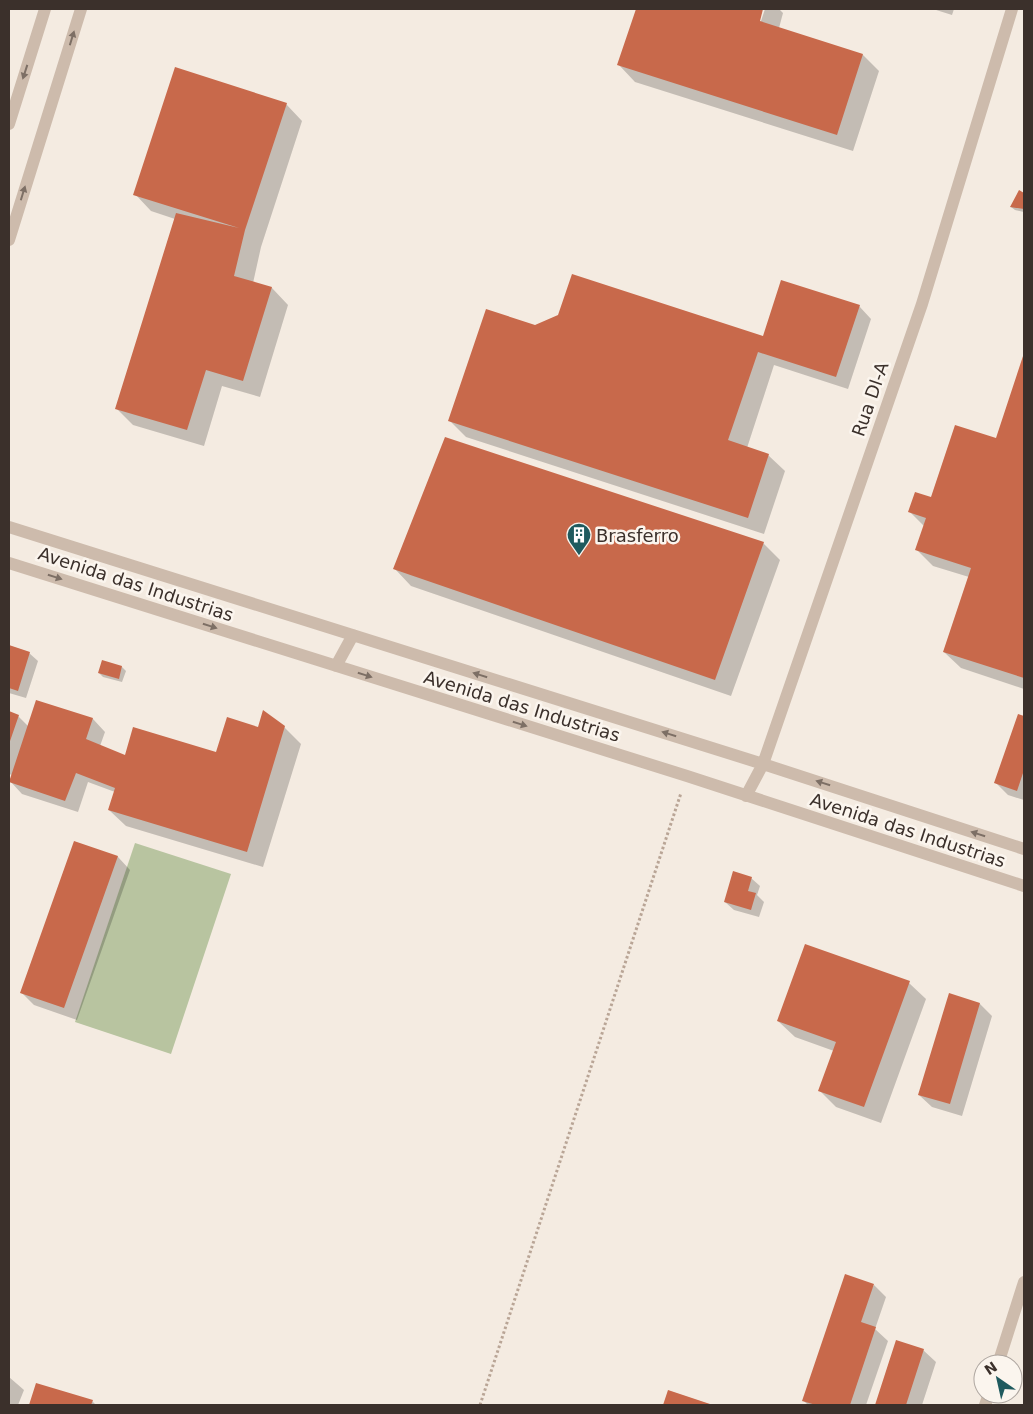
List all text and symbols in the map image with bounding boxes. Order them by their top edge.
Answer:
one-way arrow [69,31,76,46]
one-way arrow [21,65,29,80]
one-way arrow [20,186,28,201]
street label: Rua DI-A [847,358,893,439]
building icon: Brasferro [566,522,592,556]
place label: Brasferro [596,525,679,546]
street label: Avenida das Industrias [36,543,236,625]
one-way arrow [48,574,63,582]
one-way arrow [203,623,218,630]
street label: Avenida das Industrias [421,666,623,746]
one-way arrow [472,670,487,678]
one-way arrow [358,672,373,679]
one-way arrow [513,720,528,728]
one-way arrow [661,730,676,737]
one-way arrow [816,779,831,787]
street label: Avenida das Industrias [808,789,1008,871]
one-way arrow [970,829,985,837]
north arrow [973,1354,1023,1404]
text: N [981,1358,1000,1378]

